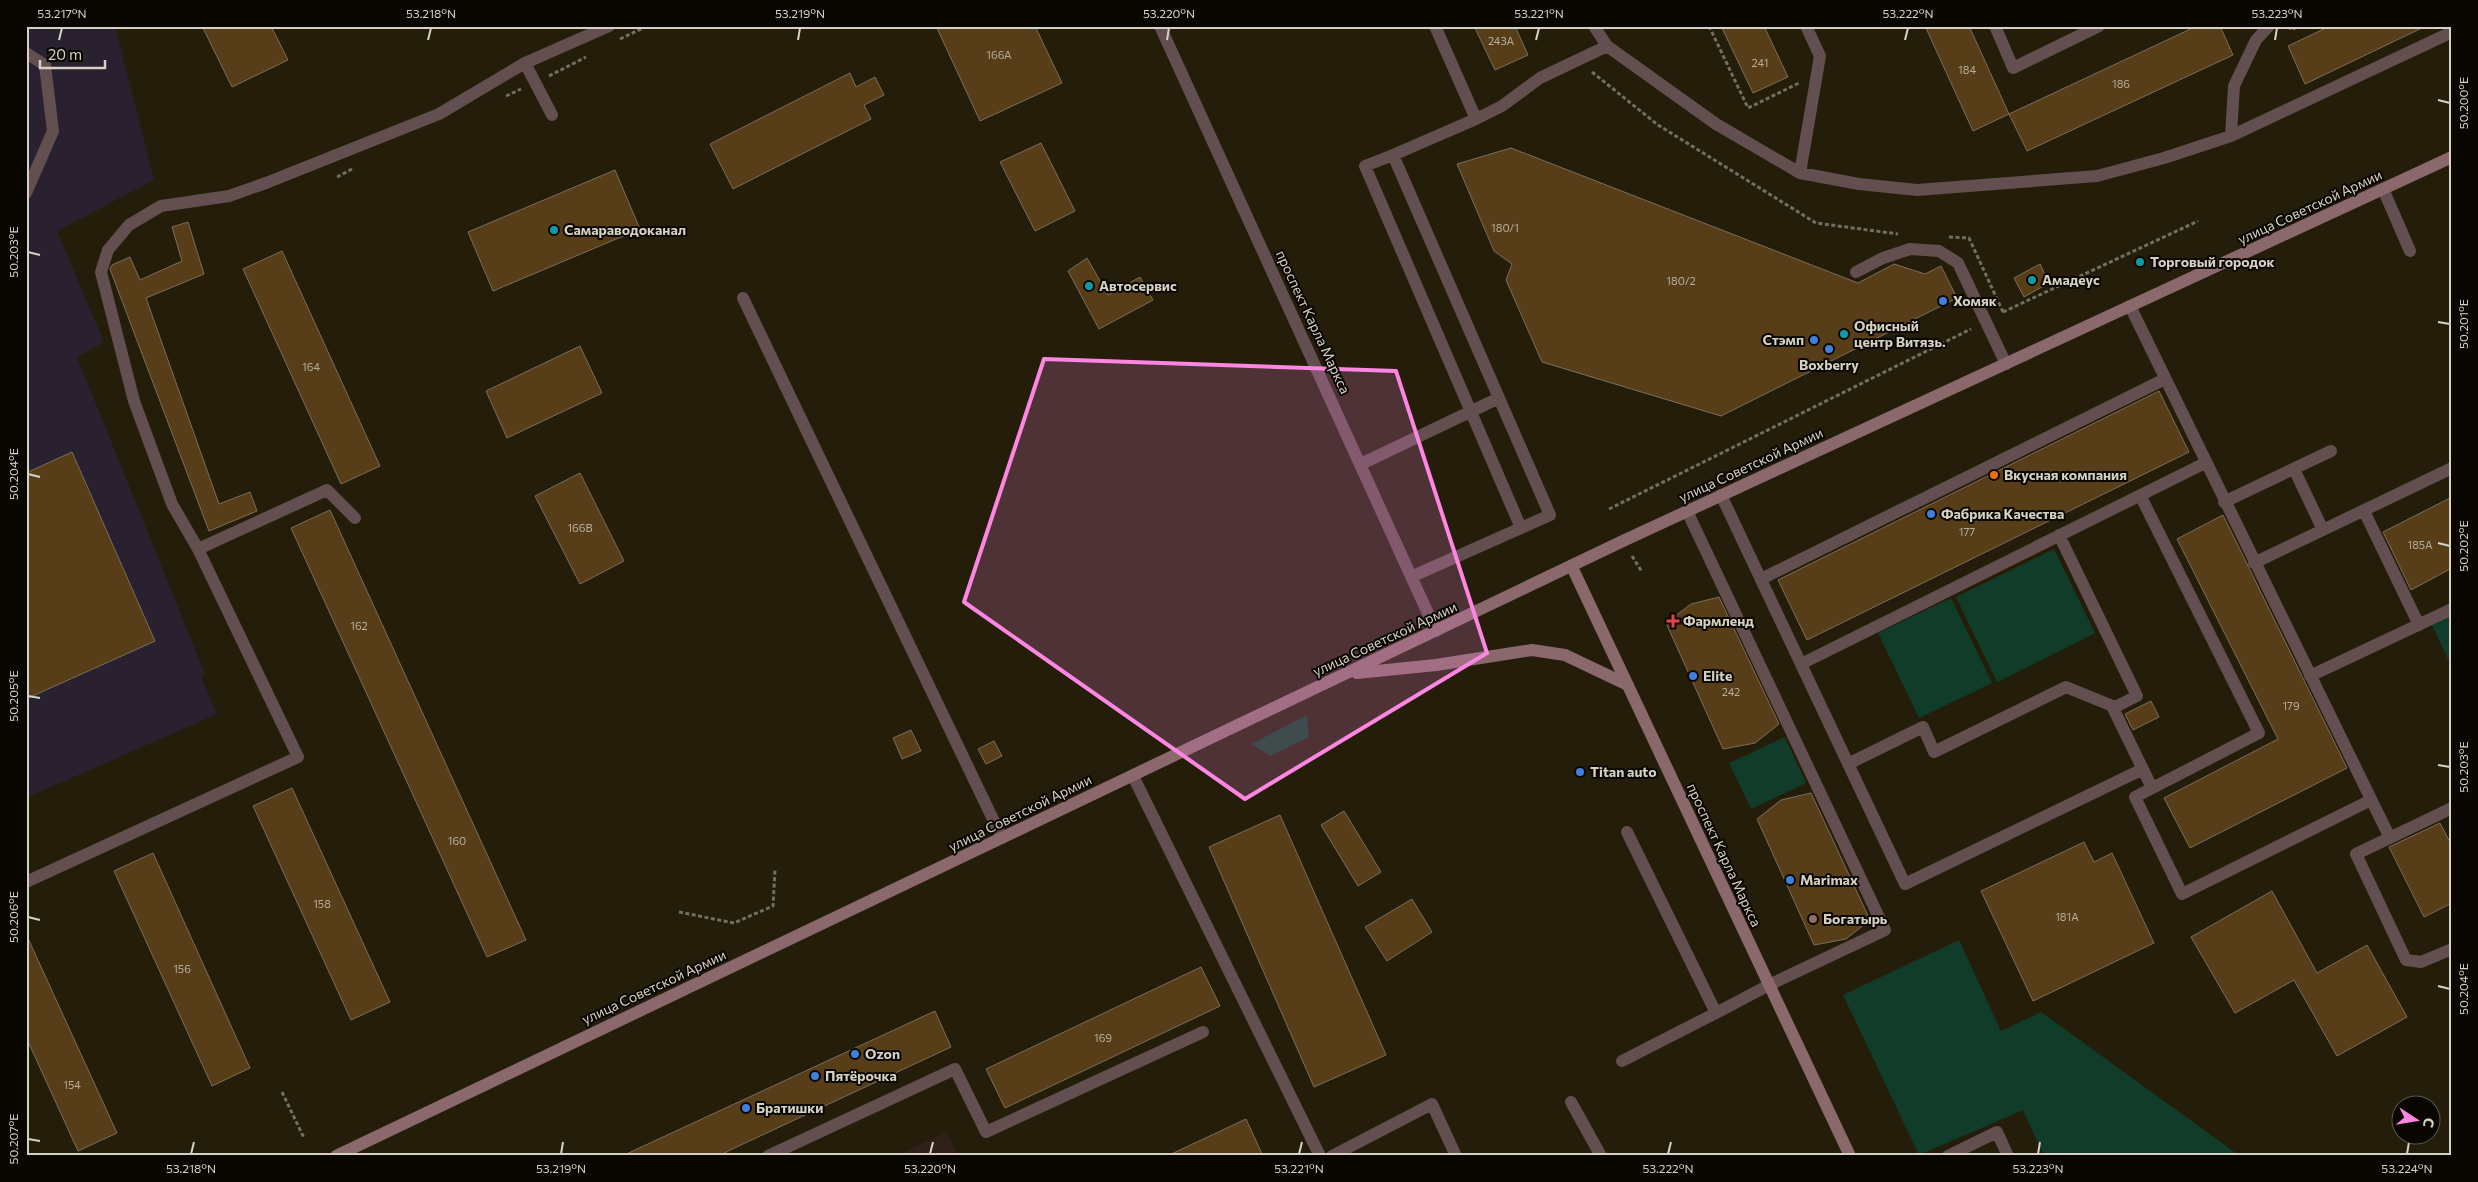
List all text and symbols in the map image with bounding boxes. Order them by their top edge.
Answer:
text: 53.217°N [37,6,87,20]
text: 53.218°N [406,6,456,20]
text: 53.219°N [775,6,825,20]
text: 53.220°N [1143,6,1195,20]
text: 53.221°N [1514,6,1564,20]
text: 53.222°N [1882,6,1934,20]
text: 53.223°N [2251,6,2303,20]
house number: 243А [1488,34,1514,47]
scale bar [40,38,105,70]
text: 20 m [48,45,82,63]
house number: 166А [986,48,1012,61]
house number: 241 [1752,56,1768,69]
house number: 184 [1958,63,1976,76]
house number: 186 [2112,77,2130,90]
text: 50.200°E [2456,77,2470,129]
street label: улица Советской Армии [2235,166,2385,247]
place label: Самараводоканал [564,221,686,238]
house number: 180/1 [1491,221,1519,234]
marker: Самараводоканал [548,224,560,236]
text: 50.203°E [6,226,20,278]
street label: проспект Карла Маркса [1273,247,1354,396]
place label: Торговый городок [2150,253,2275,270]
marker: Торговый городок [2134,256,2146,268]
place label: Амадеус [2042,271,2100,288]
house number: 180/2 [1666,274,1696,287]
marker: Амадеус [2026,274,2038,286]
place label: Автосервис [1099,277,1177,294]
marker: Автосервис [1083,280,1095,292]
place label: Хомяк [1953,292,1997,309]
marker: Хомяк [1937,295,1949,307]
text: 50.201°E [2456,299,2470,349]
place label: Офисный центр Витязь. [1854,317,1946,350]
marker: Офисный центр Витязь. [1838,328,1850,340]
place label: Стэмп [1763,331,1804,348]
marker: Стэмп [1808,334,1820,346]
marker: Boxberry [1823,343,1835,355]
place label: Boxberry [1799,356,1859,373]
house number: 164 [302,360,320,373]
street label: улица Советской Армии [1676,424,1826,505]
text: 50.204°E [6,448,20,500]
place label: Вкусная компания [2004,466,2127,483]
marker: Вкусная компания [1988,469,2000,481]
place label: Фабрика Качества [1941,505,2064,522]
marker: Фабрика Качества [1925,508,1937,520]
text: 50.202°E [2456,520,2470,572]
house number: 166В [567,521,593,534]
house number: 177 [1959,525,1975,538]
house number: 185А [2407,538,2433,551]
street label: улица Советской Армии [1310,598,1460,679]
place label: Фармленд [1683,612,1754,629]
marker: Фармленд [1667,615,1679,627]
house number: 162 [350,619,368,632]
place label: Elite [1703,667,1732,684]
text: 50.205°E [6,670,20,722]
marker: Elite [1687,670,1699,682]
house number: 242 [1722,685,1740,698]
house number: 179 [2282,699,2300,712]
text: 50.203°E [2456,741,2470,793]
place label: Titan auto [1590,763,1657,780]
marker: Titan auto [1574,766,1586,778]
street label: улица Советской Армии [945,770,1094,855]
street label: проспект Карла Маркса [1684,780,1765,929]
house number: 160 [448,834,466,847]
place label: Marimax [1800,871,1858,888]
marker: Marimax [1784,874,1796,886]
text: 50.206°E [6,891,20,943]
house number: 158 [313,897,331,910]
place label: Богатырь [1823,910,1888,927]
house number: 181А [2055,910,2079,923]
marker: Богатырь [1807,913,1819,925]
street label: улица Советской Армии [579,946,729,1027]
house number: 156 [173,962,191,975]
text: 50.204°E [2456,963,2470,1015]
house number: 169 [1094,1031,1112,1044]
place label: Ozon [865,1045,900,1062]
marker: Ozon [849,1048,861,1060]
place label: Пятёрочка [825,1067,897,1084]
marker: Пятёрочка [809,1070,821,1082]
house number: 154 [63,1078,81,1091]
north arrow [2390,1094,2440,1144]
place label: Братишки [756,1099,823,1116]
marker: Братишки [740,1102,752,1114]
text: 50.207°E [6,1114,20,1164]
text: С [2420,1116,2439,1129]
text: 53.218°N [166,1161,216,1175]
text: 53.219°N [536,1161,586,1175]
text: 53.220°N [904,1161,956,1175]
text: 53.221°N [1274,1161,1324,1175]
text: 53.222°N [1642,1161,1694,1175]
text: 53.223°N [2012,1161,2064,1175]
text: 53.224°N [2381,1161,2433,1175]

